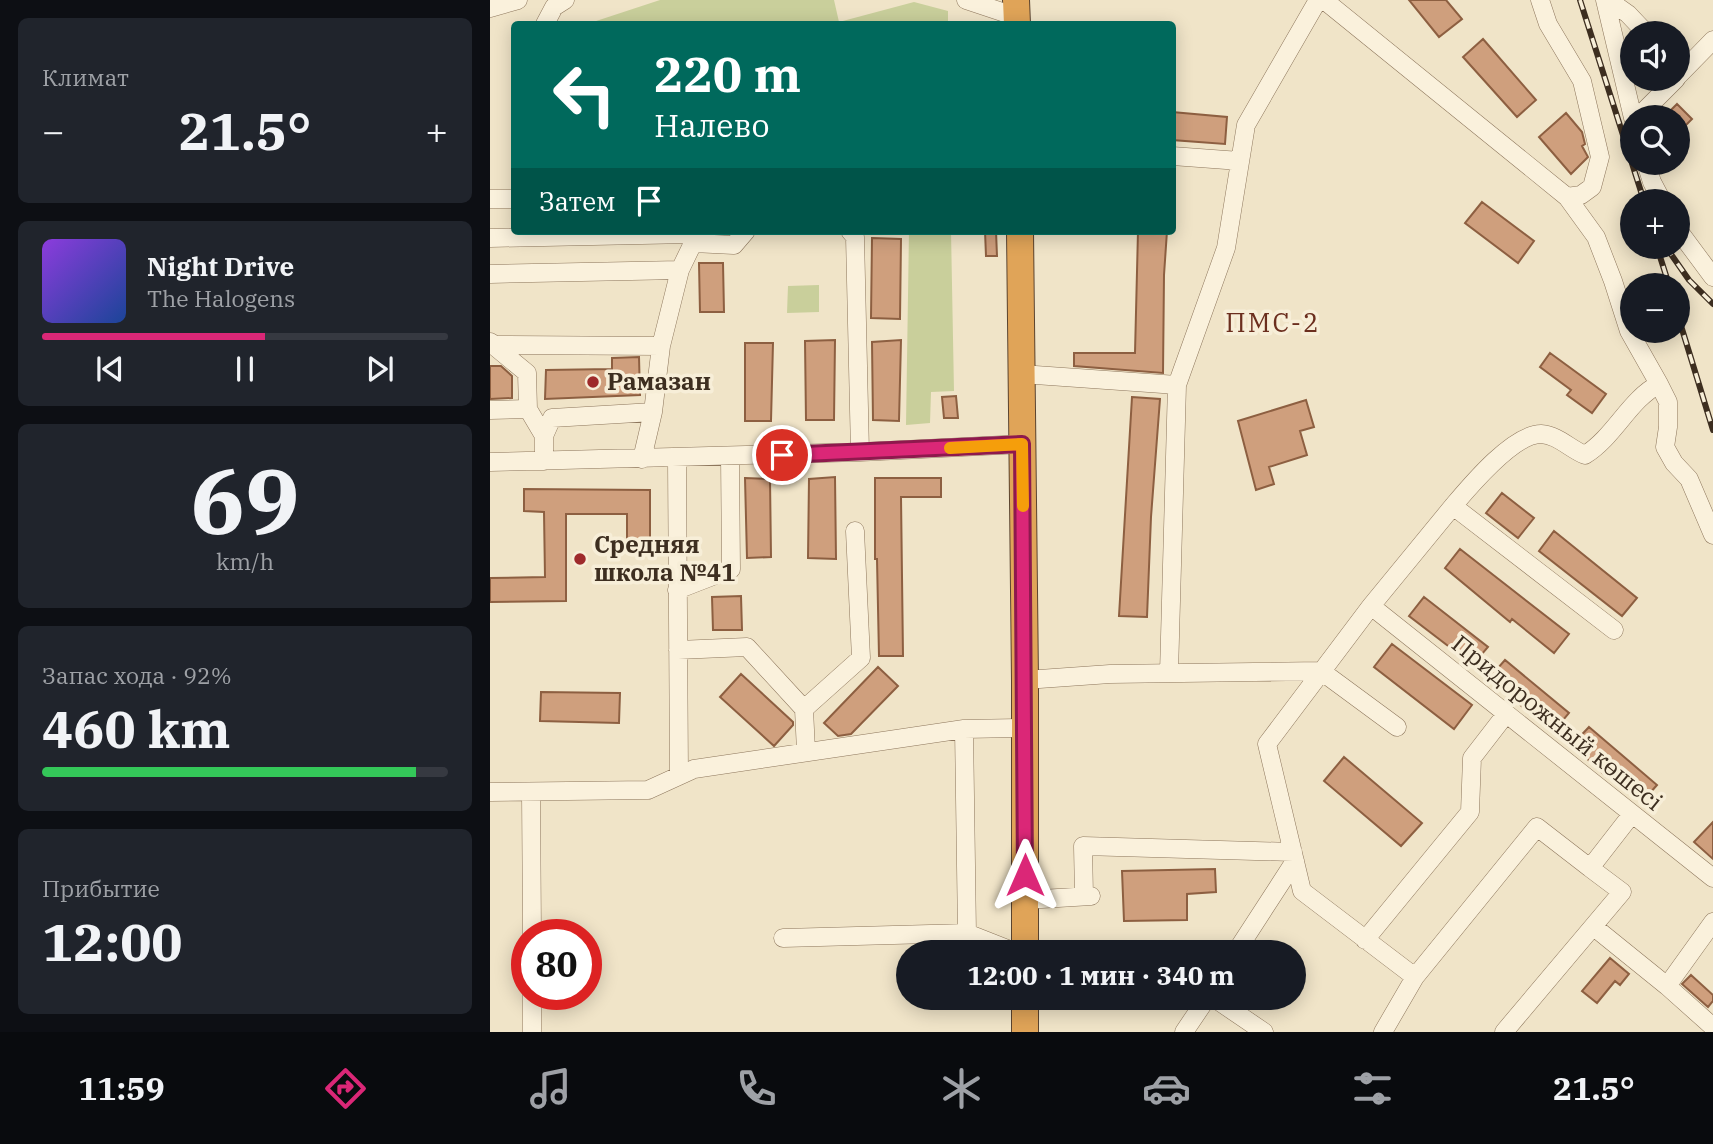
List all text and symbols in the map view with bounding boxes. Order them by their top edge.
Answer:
map controls [1620,21,1690,343]
button: sound [1620,21,1690,91]
text: 220 m [654,42,801,105]
icon: left [539,49,630,140]
text: Климат [42,62,129,92]
text: 21.5° [179,97,311,164]
text: Налево [654,104,770,146]
button: search [1620,105,1690,175]
text: − [42,106,65,155]
text: + [425,106,448,155]
icon: arrive [630,182,668,220]
text: Затем [539,184,616,218]
button: + [1620,189,1690,259]
text: Night Drive [147,249,294,283]
button: − [1620,273,1690,343]
text: The Halogens [147,283,295,313]
district label: ПМС-2 [1225,305,1321,339]
icon: previous [91,350,129,388]
icon: pause [226,350,264,388]
icon: next [361,350,399,388]
place label: Рамазан [607,365,711,397]
marker: Рамазан [585,374,601,390]
pin [752,425,812,485]
icon: arrive [763,436,801,474]
text: 69 [190,441,300,559]
place label: Средняя школа №41 [594,528,736,588]
text: km/h [216,546,274,576]
marker: Средняя школа №41 [572,551,588,567]
street label: Придорожный көшесі [1446,627,1670,817]
text: Запас хода · 92% [42,660,232,690]
text: 460 km [42,695,231,762]
position arrow [988,838,1062,912]
text: Прибытие [42,873,160,903]
text: 12:00 [42,908,183,975]
speed limit sign: 80 [511,919,602,1010]
text: 12:00 · 1 мин · 340 m [967,958,1235,992]
icon: directions [321,1064,370,1113]
icon: music [526,1064,575,1113]
icon: phone [732,1064,781,1113]
icon: climate [937,1064,986,1113]
icon: car [1142,1064,1191,1113]
icon: filters [1348,1064,1397,1113]
text: 11:59 [78,1067,165,1109]
text: 21.5° [1553,1067,1635,1109]

